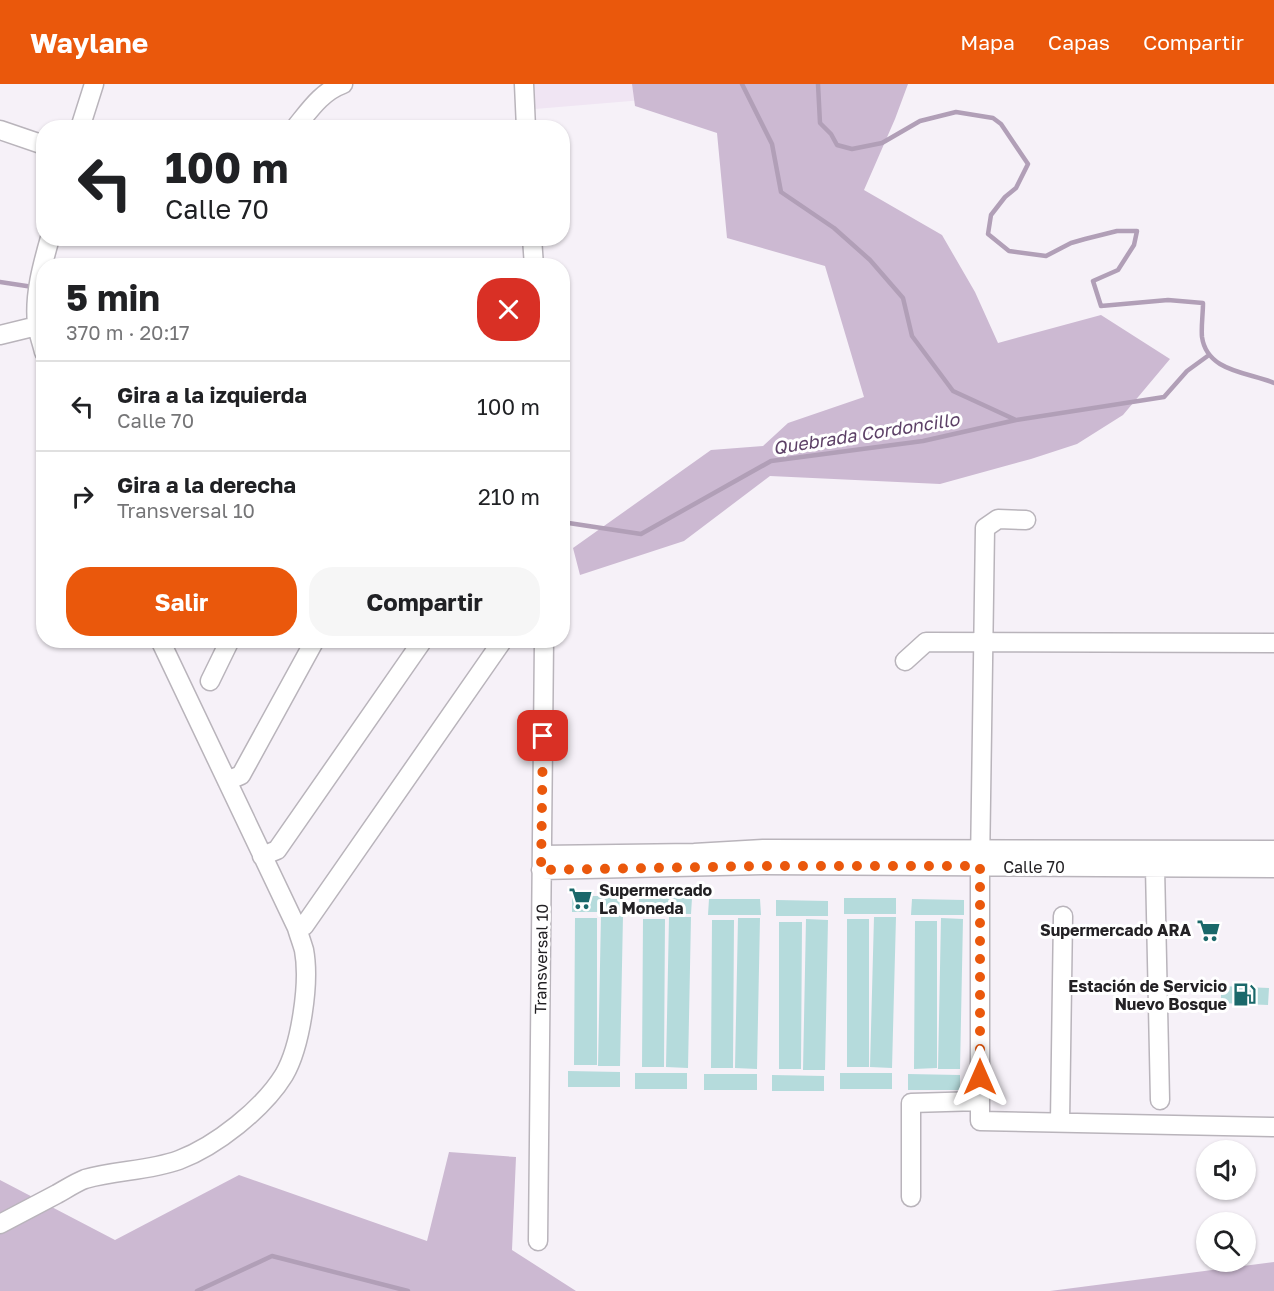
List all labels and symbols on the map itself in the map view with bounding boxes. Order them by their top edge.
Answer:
water label: Quebrada Cordoncillo [771,407,962,459]
pin [517,710,568,761]
street label: Calle 70 [1003,857,1065,877]
place label: Supermercado La Moneda [599,880,713,918]
supermarket icon: Supermercado La Moneda [568,886,594,912]
street label: Transversal 10 [530,904,552,1014]
supermarket icon: Supermercado ARA [1196,917,1222,943]
place label: Supermercado ARA [1040,920,1192,940]
place label: Estación de Servicio Nuevo Bosque [1068,976,1227,1014]
fuel station icon: Estación de Servicio Nuevo Bosque [1232,982,1258,1008]
position arrow [948,1045,1012,1109]

